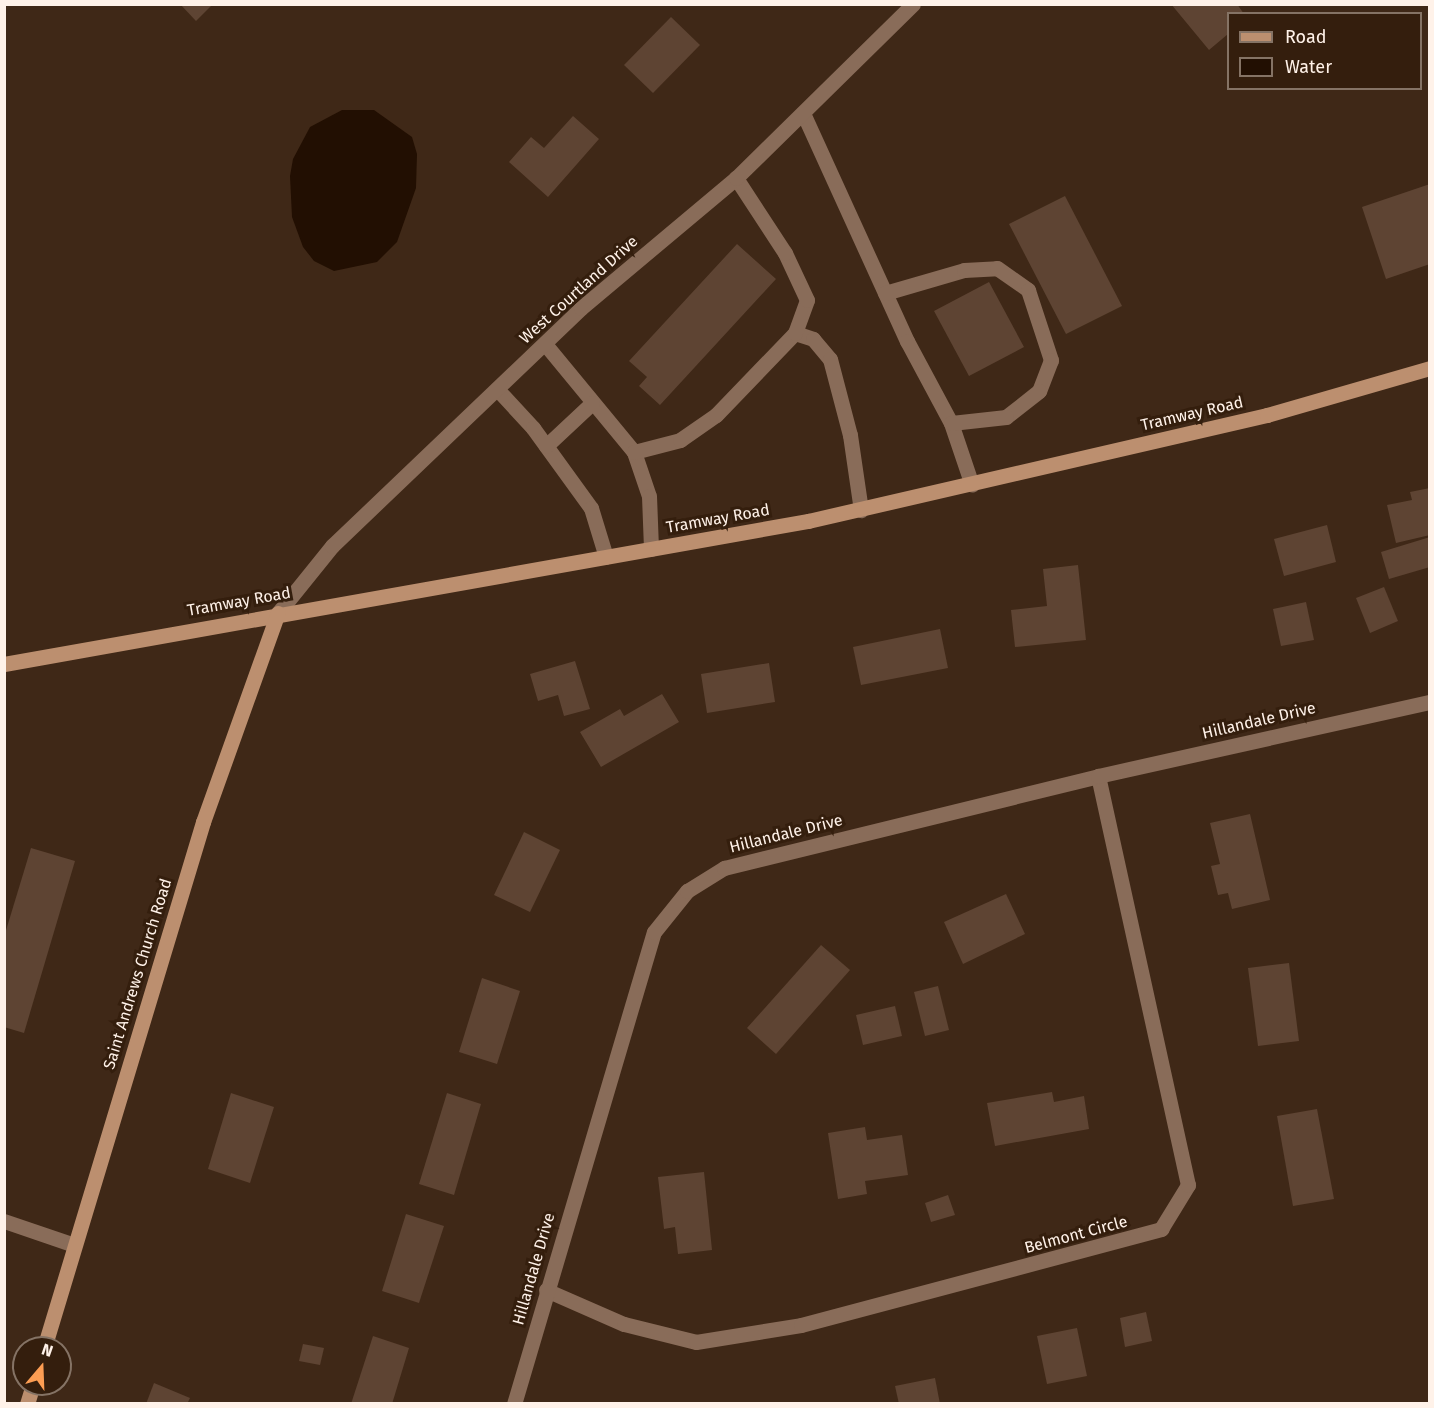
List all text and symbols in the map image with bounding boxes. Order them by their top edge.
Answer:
legend [1227,12,1422,90]
text: Road [1285,26,1327,48]
text: Water [1285,56,1332,78]
street label: West Courtland Drive [516,232,642,348]
street label: Tramway Road [1139,393,1245,435]
street label: Tramway Road [665,500,771,538]
street label: Tramway Road [186,583,292,621]
street label: Hillandale Drive [1200,699,1318,743]
street label: Hillandale Drive [727,811,845,857]
street label: Saint Andrews Church Road [100,876,176,1072]
street label: Hillandale Drive [509,1211,559,1327]
street label: Belmont Circle [1022,1212,1130,1258]
north arrow [12,1336,72,1396]
text: N [39,1340,55,1361]

